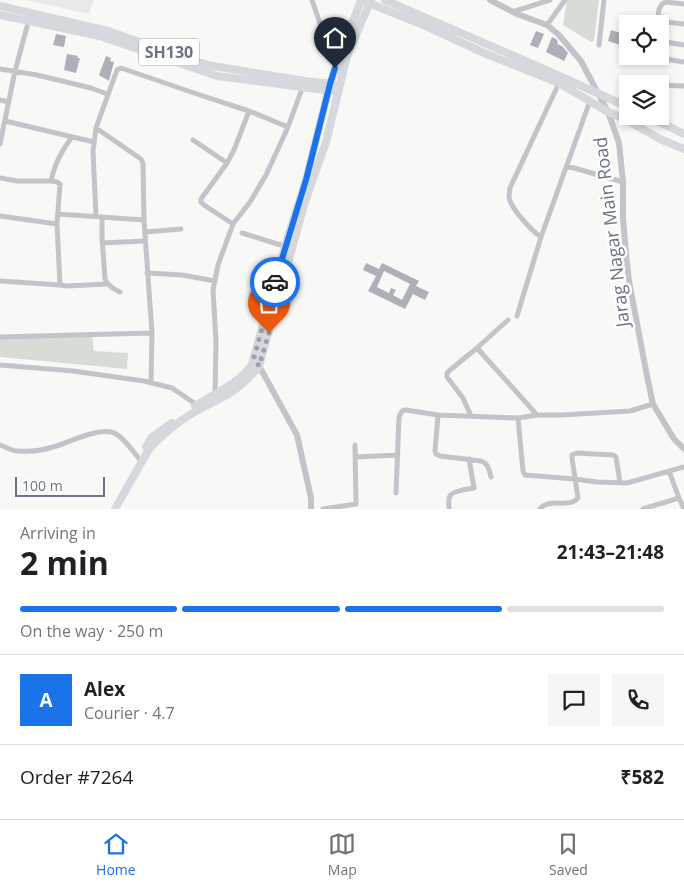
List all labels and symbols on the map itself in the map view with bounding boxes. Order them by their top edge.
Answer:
pin [314,17,356,68]
road number: SH130 [139,38,199,66]
street label: Jarag Nagar Main Road [587,136,635,331]
courier [250,257,300,307]
pin [248,282,290,333]
scale bar [15,474,105,497]

